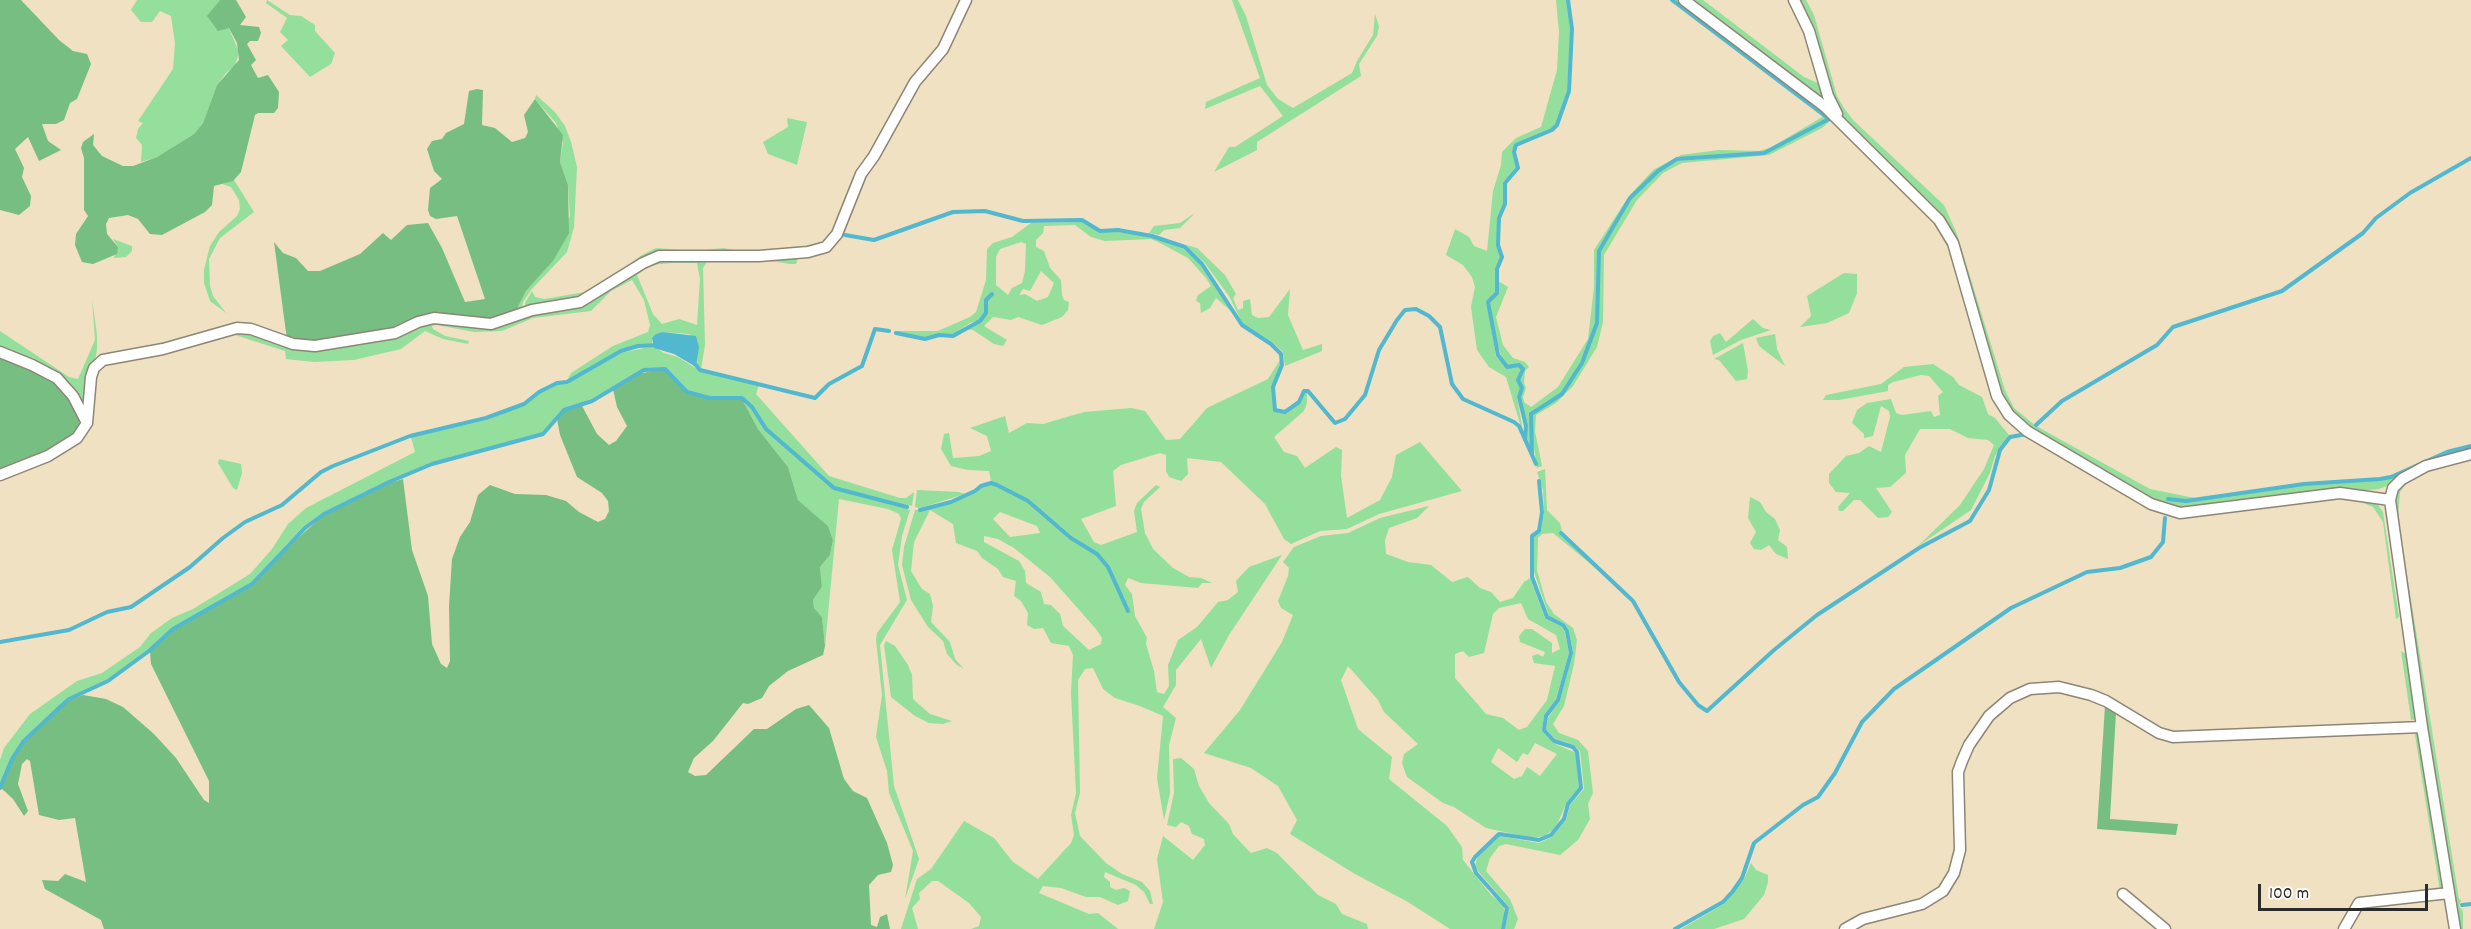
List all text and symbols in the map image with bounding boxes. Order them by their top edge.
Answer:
scale bar [2261,872,2430,910]
text: 100 m [2269,882,2309,907]

